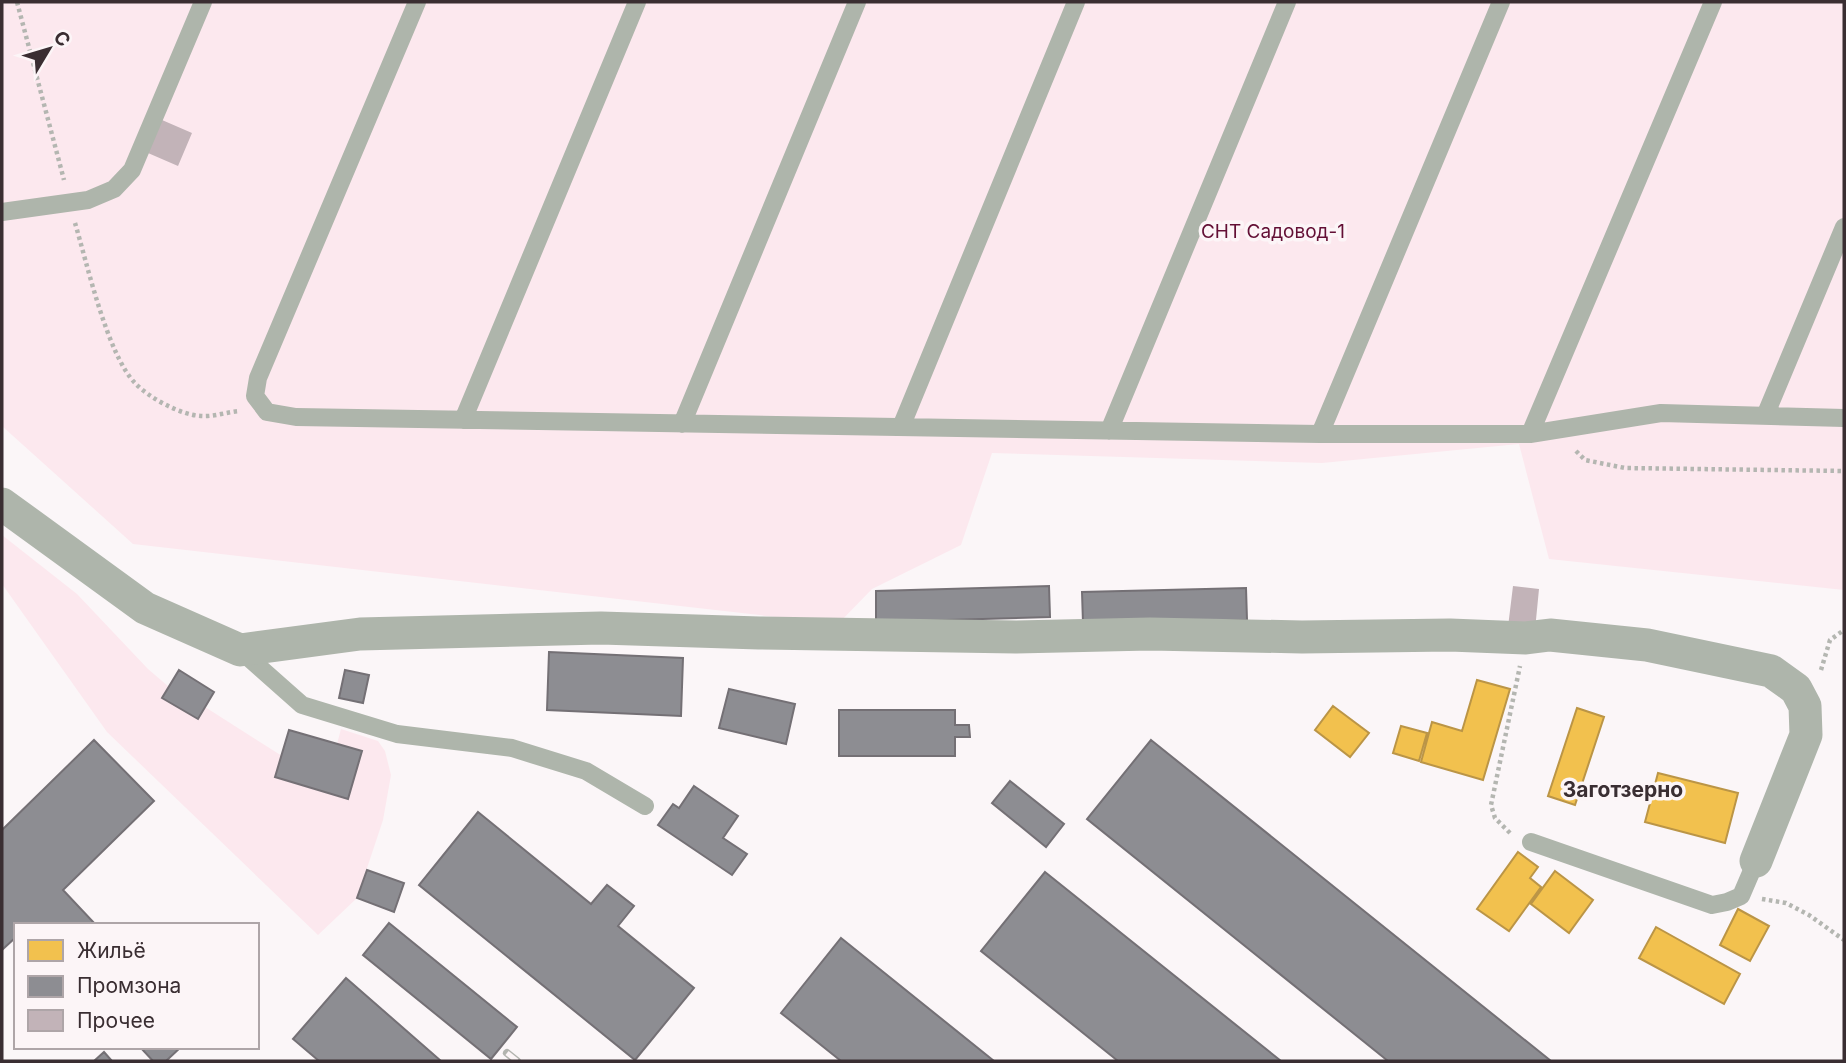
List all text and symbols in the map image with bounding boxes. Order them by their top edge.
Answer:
north arrow [14,14,84,84]
text: С [49,26,75,51]
park label: СНТ Садовод-1 [1201,220,1345,243]
district label: Заготзерно [1563,777,1683,802]
legend [14,923,259,1049]
text: Жильё [77,938,146,963]
text: Промзона [77,973,181,998]
text: Прочее [77,1008,155,1033]

